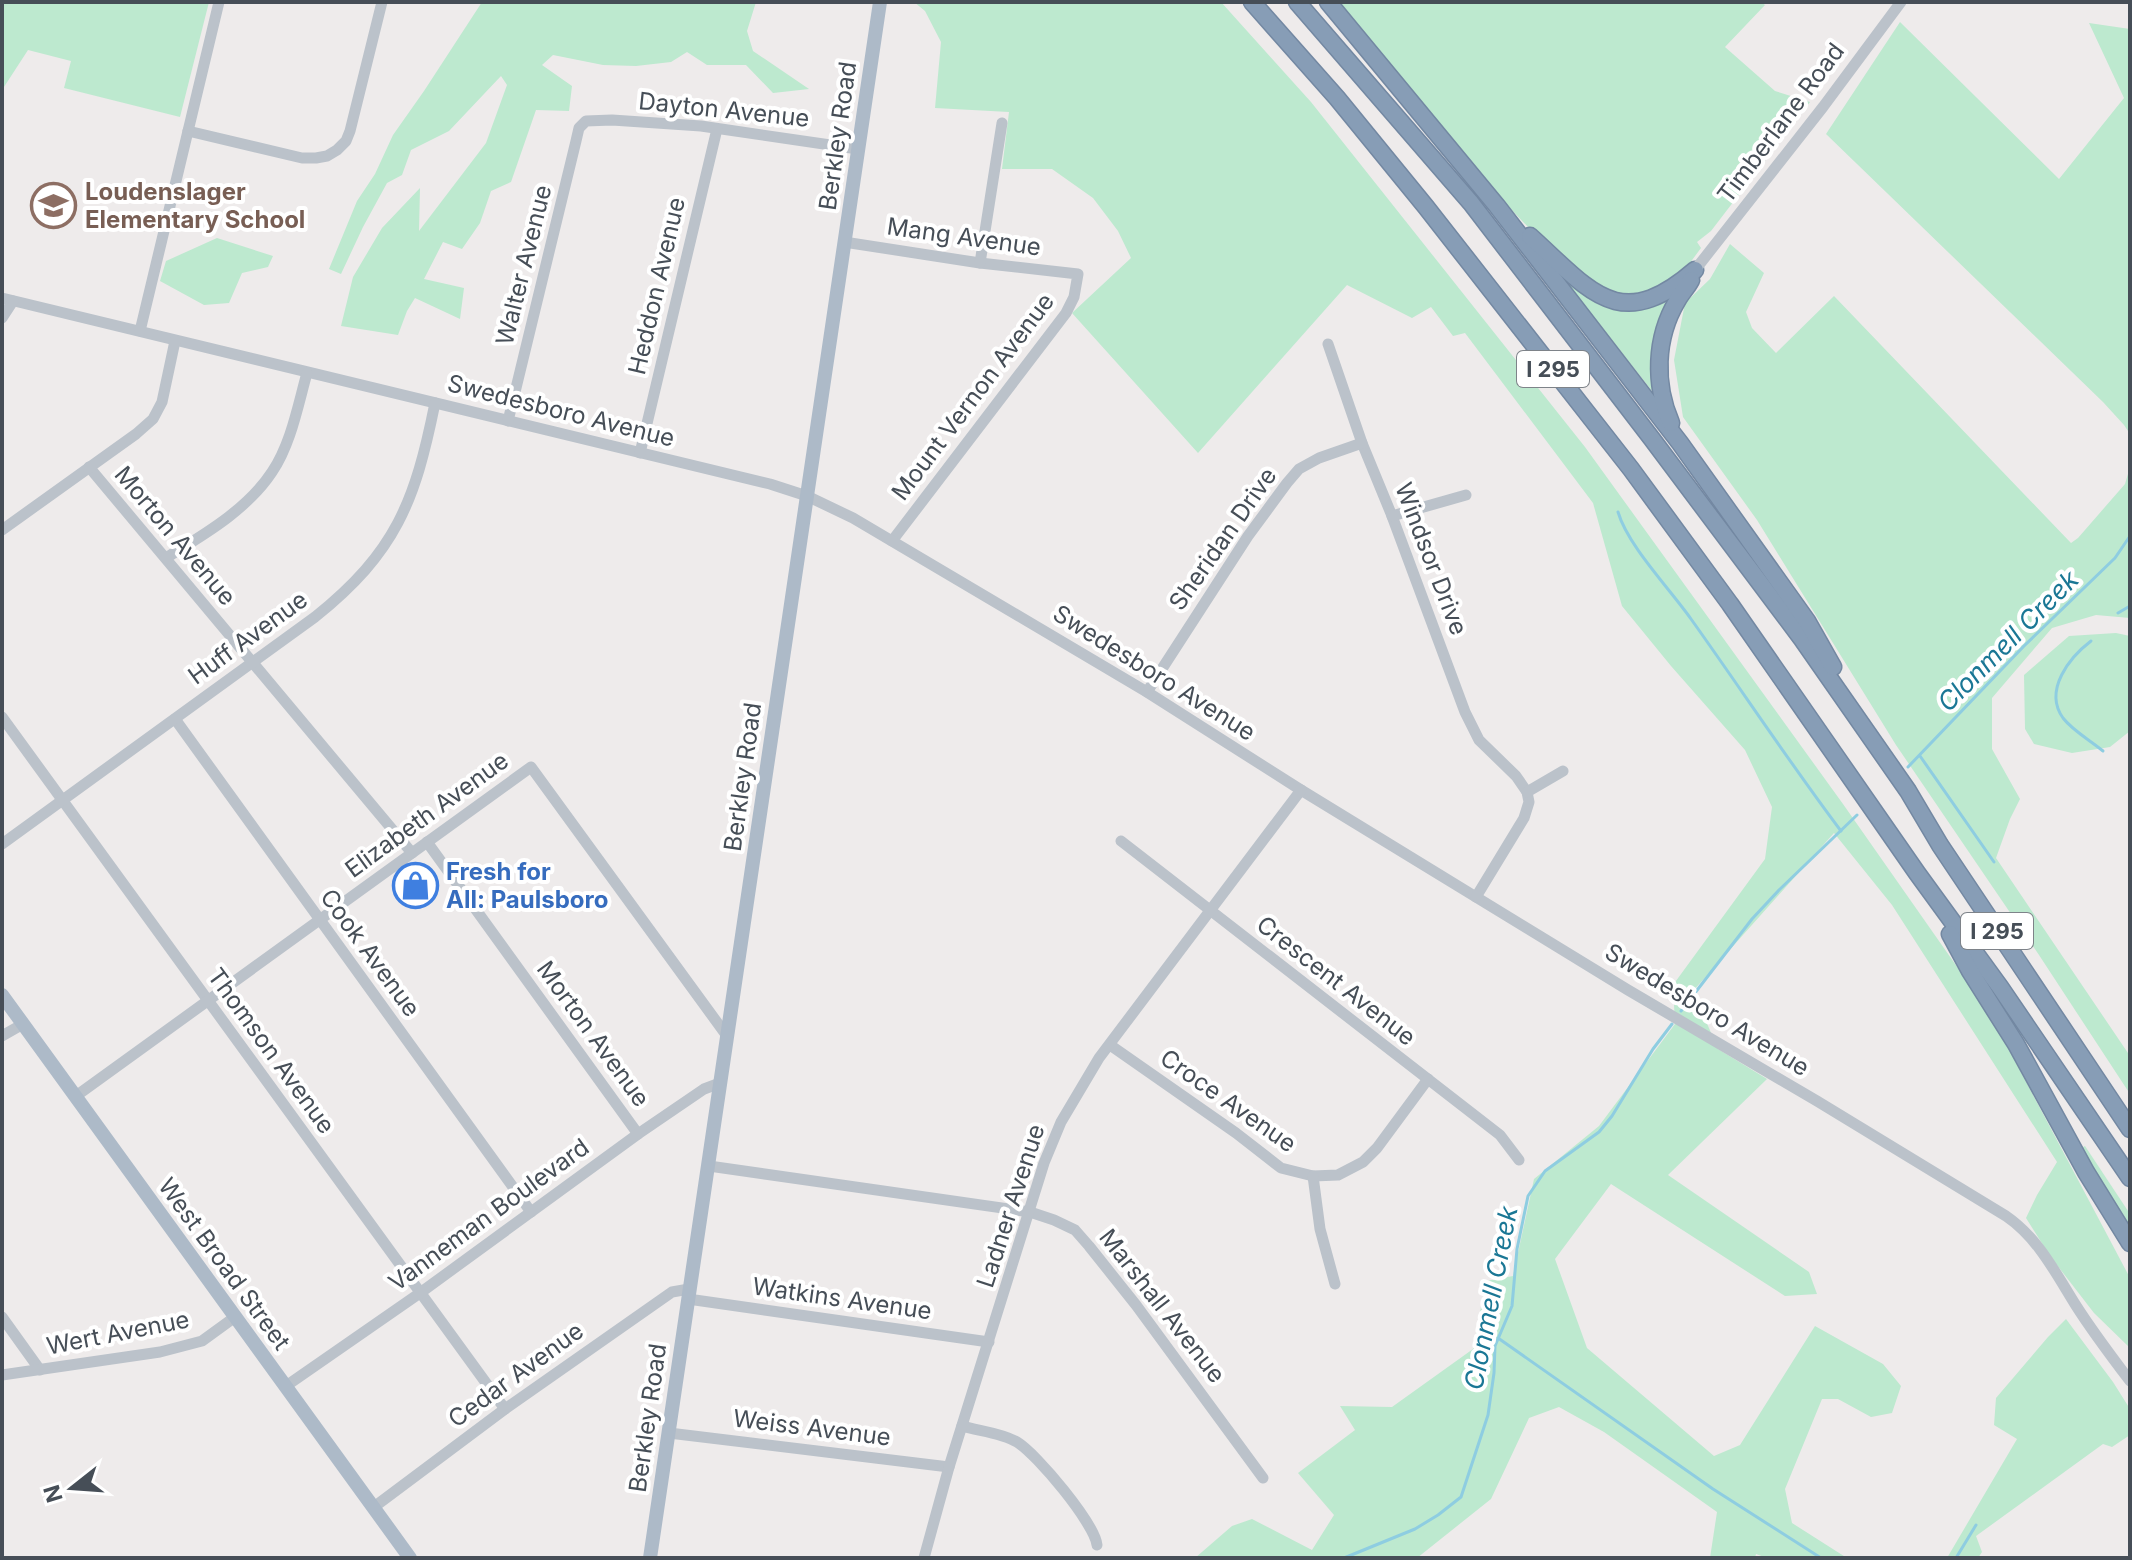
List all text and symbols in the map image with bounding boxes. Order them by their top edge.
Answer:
street label: Timberlane Road [1711,37,1850,208]
street label: Berkley Road [813,60,862,212]
street label: Dayton Avenue [637,86,811,133]
place label: Loudenslager Elementary School [85,177,305,234]
school or university icon: Loudenslager Elementary School [30,182,78,230]
street label: Walter Avenue [490,182,557,348]
street label: Heddon Avenue [622,195,691,377]
street label: Mang Avenue [885,211,1043,262]
street label: Mount Vernon Avenue [885,288,1060,506]
road number: I 295 [1517,351,1589,387]
street label: Swedesboro Avenue [445,368,678,453]
street label: Morton Avenue [109,460,242,611]
street label: Sheridan Drive [1163,462,1282,616]
street label: Windsor Drive [1389,479,1474,639]
water label: Clonmell Creek [1931,563,2085,718]
street label: Huff Avenue [183,585,313,690]
street label: Swedesboro Avenue [1048,599,1261,747]
street label: Berkley Road [718,701,767,853]
street label: Elizabeth Avenue [339,746,514,884]
place label: Fresh for All: Paulsboro [446,857,608,914]
shop icon: Fresh for All: Paulsboro [391,862,439,910]
street label: Cook Avenue [314,883,426,1022]
street label: Crescent Avenue [1251,910,1422,1052]
road number: I 295 [1961,913,2033,949]
street label: Swedesboro Avenue [1600,937,1815,1082]
street label: Morton Avenue [531,955,656,1112]
street label: Thomson Avenue [202,962,341,1139]
street label: Croce Avenue [1155,1043,1302,1158]
street label: Ladner Avenue [970,1121,1051,1291]
street label: Vanneman Boulevard [383,1132,594,1297]
street label: West Broad Street [152,1172,297,1355]
water label: Clonmell Creek [1458,1203,1524,1392]
street label: Marshall Avenue [1093,1223,1231,1388]
street label: Watkins Avenue [751,1272,934,1325]
street label: Wert Avenue [44,1304,192,1361]
street label: Cedar Avenue [443,1316,589,1433]
street label: Berkley Road [623,1342,672,1494]
street label: Weiss Avenue [732,1403,893,1452]
north arrow [32,1448,112,1528]
text: N [38,1482,68,1506]

